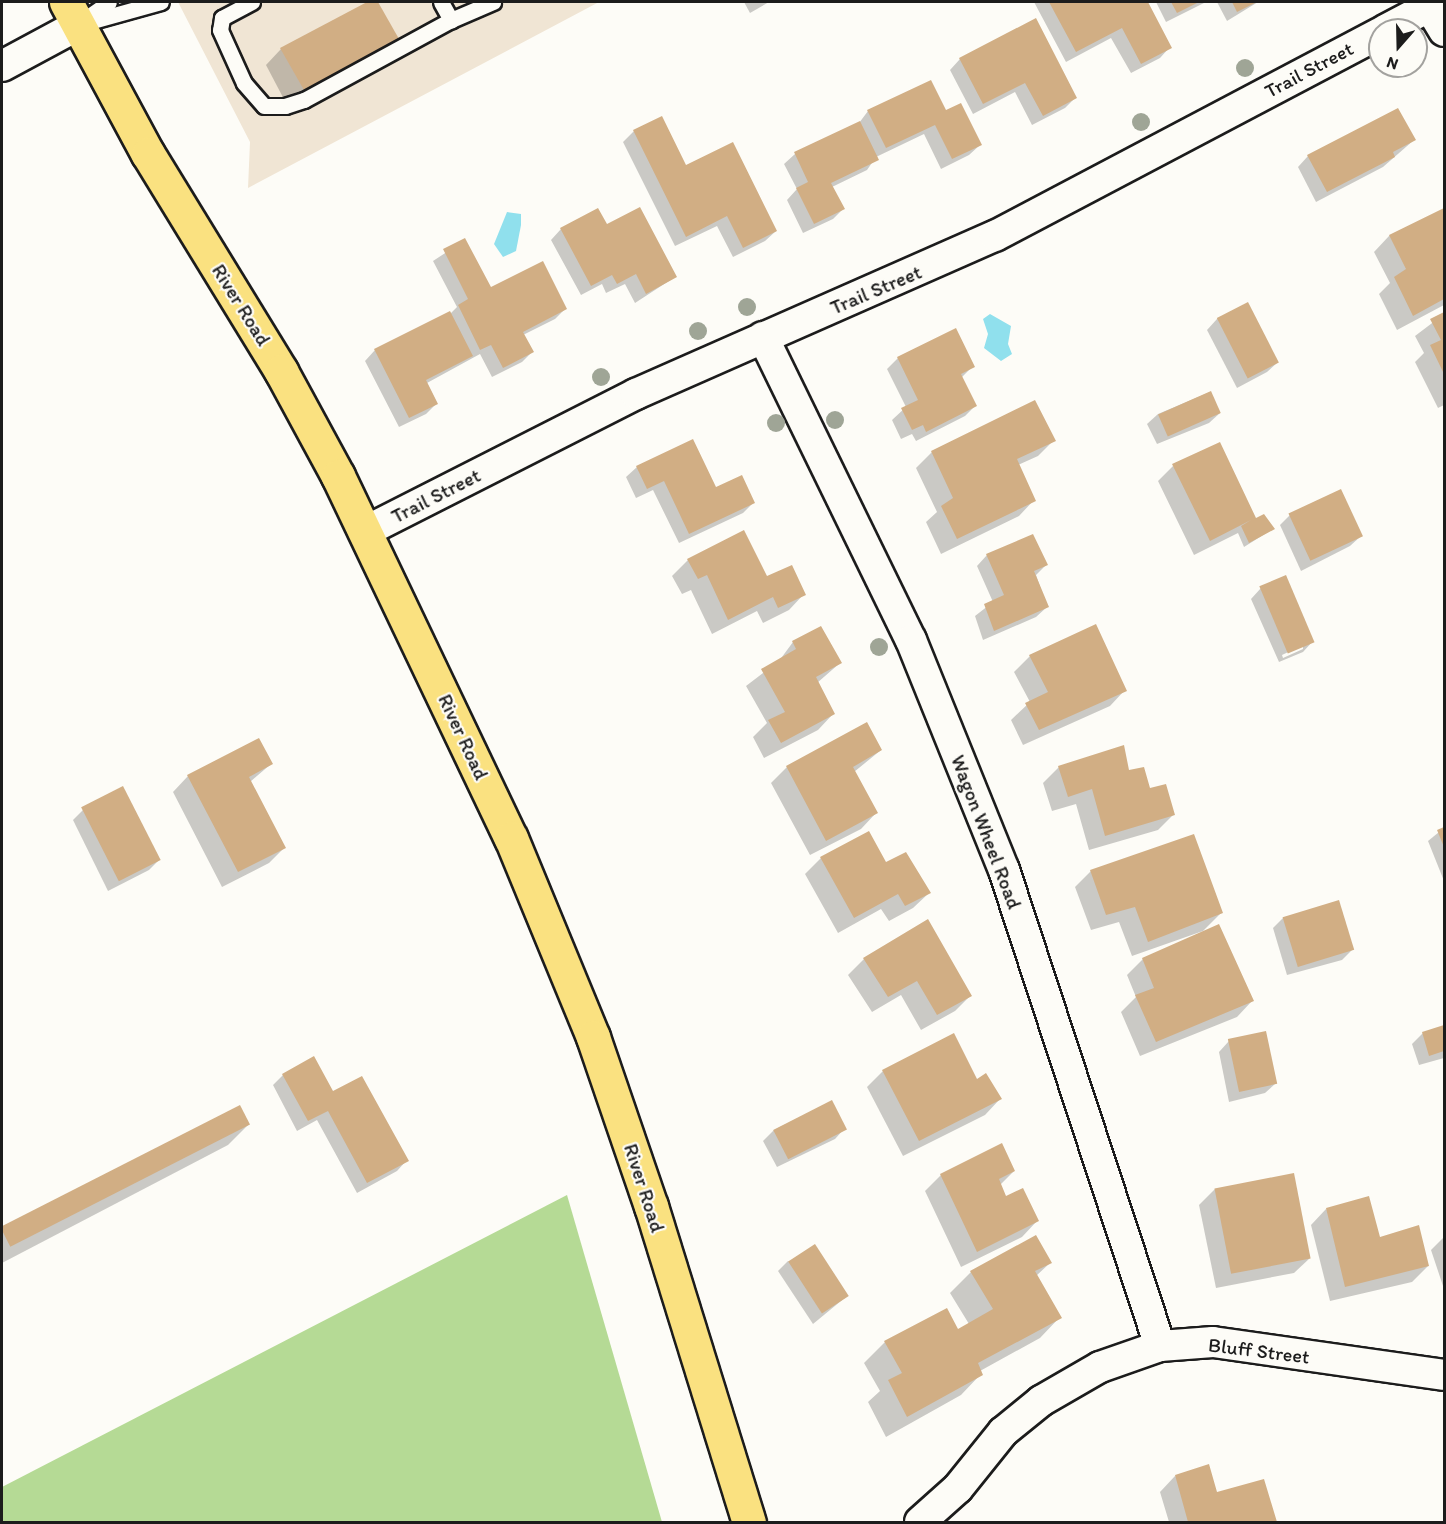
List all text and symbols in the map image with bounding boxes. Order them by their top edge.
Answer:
north arrow [1368,18,1428,78]
street label: Trail Street [1261,37,1357,103]
text: N [1384,53,1401,74]
street label: River Road [207,260,275,350]
street label: Trail Street [827,260,925,320]
street label: Trail Street [388,463,484,529]
street label: River Road [433,691,493,783]
street label: Wagon Wheel Road [946,752,1026,912]
street label: River Road [619,1141,669,1235]
street label: Bluff Street [1207,1333,1311,1369]

